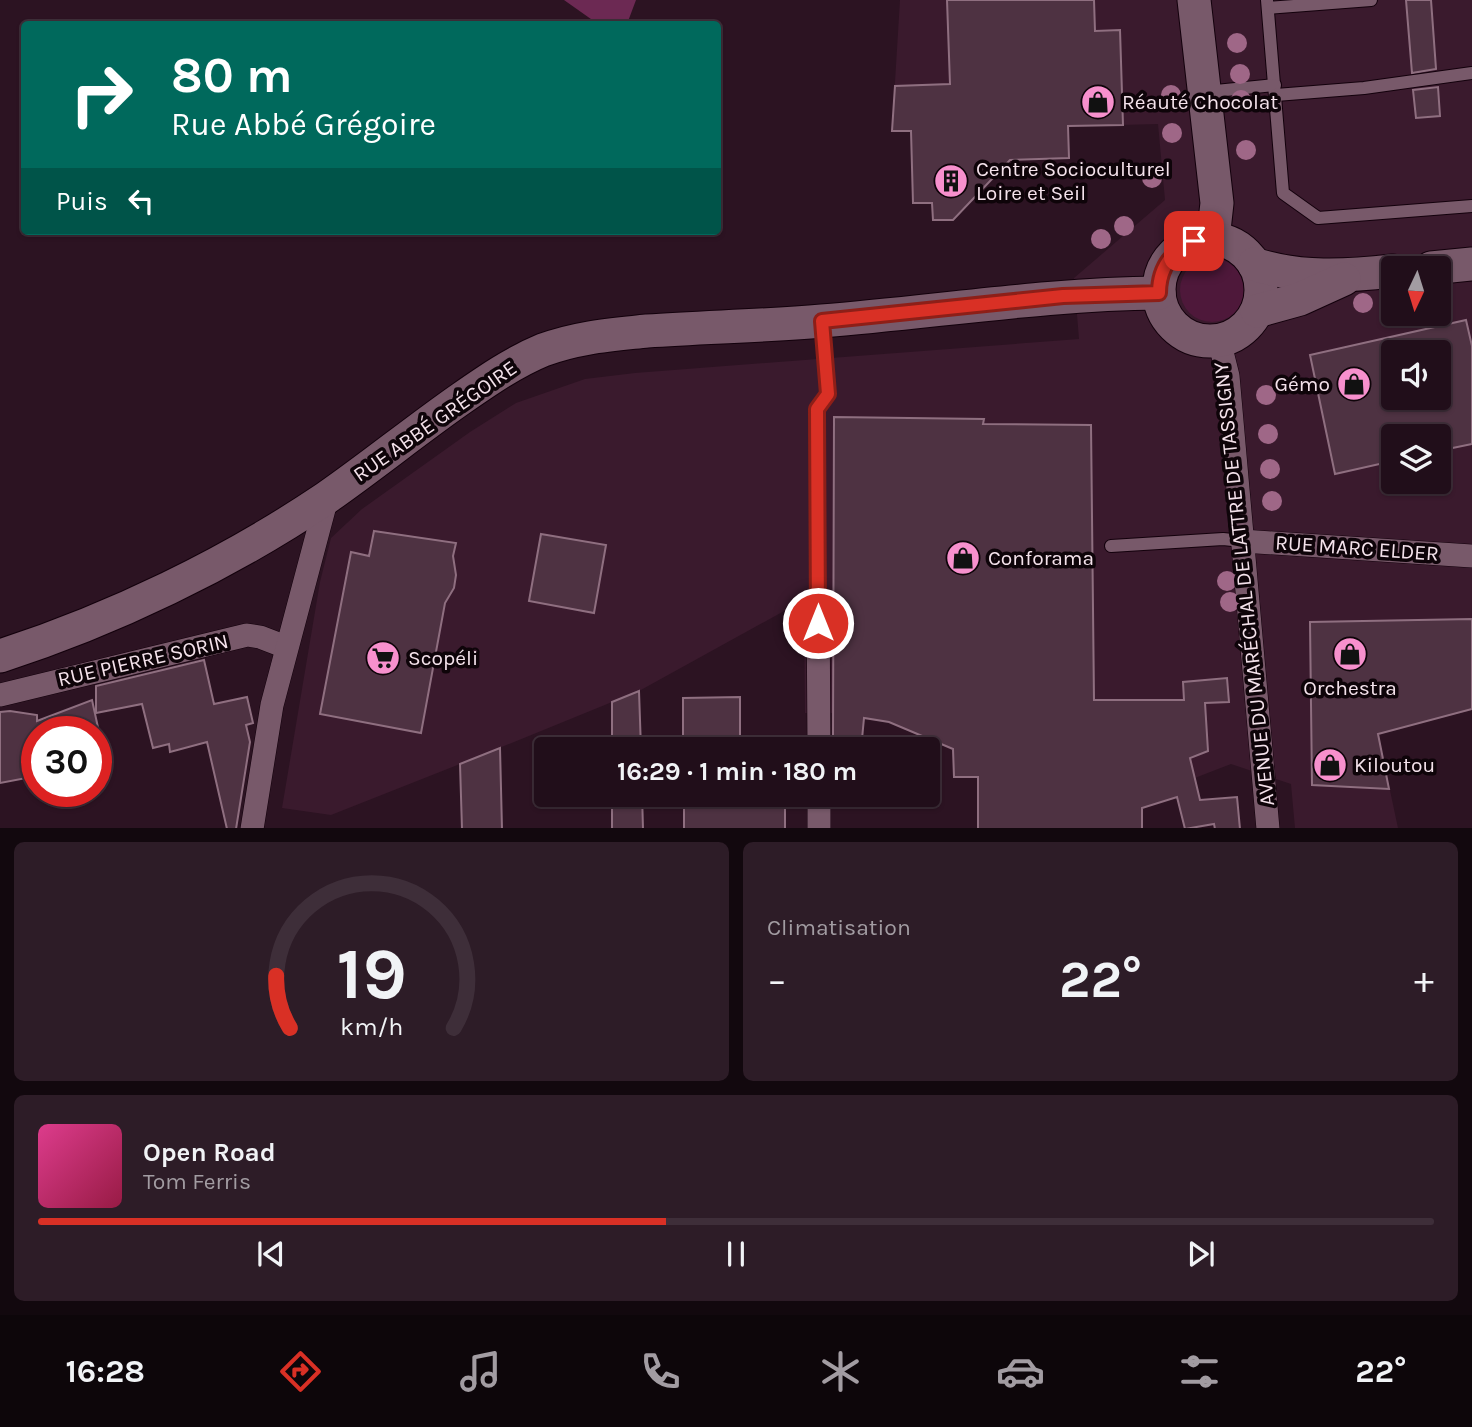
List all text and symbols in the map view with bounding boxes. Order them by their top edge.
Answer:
text: 80 m [171,47,293,104]
icon: right [56,49,147,140]
shop icon: Réauté Chocolat [1079,83,1117,121]
place label: Réauté Chocolat [1122,90,1278,114]
text: Rue Abbé Grégoire [171,106,436,143]
place label: Centre Socioculturel Loire et Seil [976,157,1171,205]
building icon: Centre Socioculturel Loire et Seil [932,162,970,200]
icon: left [122,182,160,220]
text: Puis [56,186,108,217]
pin [1164,211,1224,271]
icon: arrive [1175,222,1213,260]
north arrow [1381,256,1451,326]
map controls [1381,256,1451,494]
button: sound [1381,340,1451,410]
street label: RUE ABBÉ GRÉGOIRE [349,355,521,487]
street label: AVENUE DU MARÉCHAL DE LATTRE DE TASSIGNY [1209,360,1279,807]
shop icon: Gémo [1335,365,1373,403]
place label: Gémo [1275,372,1330,396]
button: layers [1381,424,1451,494]
street label: RUE MARC ELDER [1274,530,1440,566]
shop icon: Conforama [944,539,982,577]
place label: Conforama [988,546,1094,570]
position arrow [781,586,855,660]
street label: RUE PIERRE SORIN [55,629,231,691]
shop icon: Orchestra [1331,635,1369,673]
supermarket icon: Scopéli [364,639,402,677]
place label: Scopéli [408,646,478,670]
place label: Orchestra [1303,676,1397,700]
speed limit sign: 30 [21,716,112,807]
shop icon: Kiloutou [1311,746,1349,784]
place label: Kiloutou [1354,753,1435,777]
text: 16:29 · 1 min · 180 m [617,756,857,787]
text: Climatisation [767,914,911,941]
text: 19 [336,931,407,1016]
text: 22° [1059,949,1142,1010]
text: − [767,958,787,1003]
text: + [1414,958,1434,1003]
text: km/h [340,1011,403,1040]
text: Open Road [143,1137,276,1168]
text: Tom Ferris [143,1168,251,1195]
icon: previous [252,1235,290,1273]
icon: pause [717,1235,755,1273]
icon: next [1182,1235,1220,1273]
icon: directions [276,1347,325,1396]
icon: music [456,1347,505,1396]
icon: phone [636,1347,685,1396]
icon: climate [816,1347,865,1396]
icon: car [996,1347,1045,1396]
icon: filters [1175,1347,1224,1396]
text: 16:28 [65,1353,145,1390]
text: 22° [1355,1353,1406,1390]

